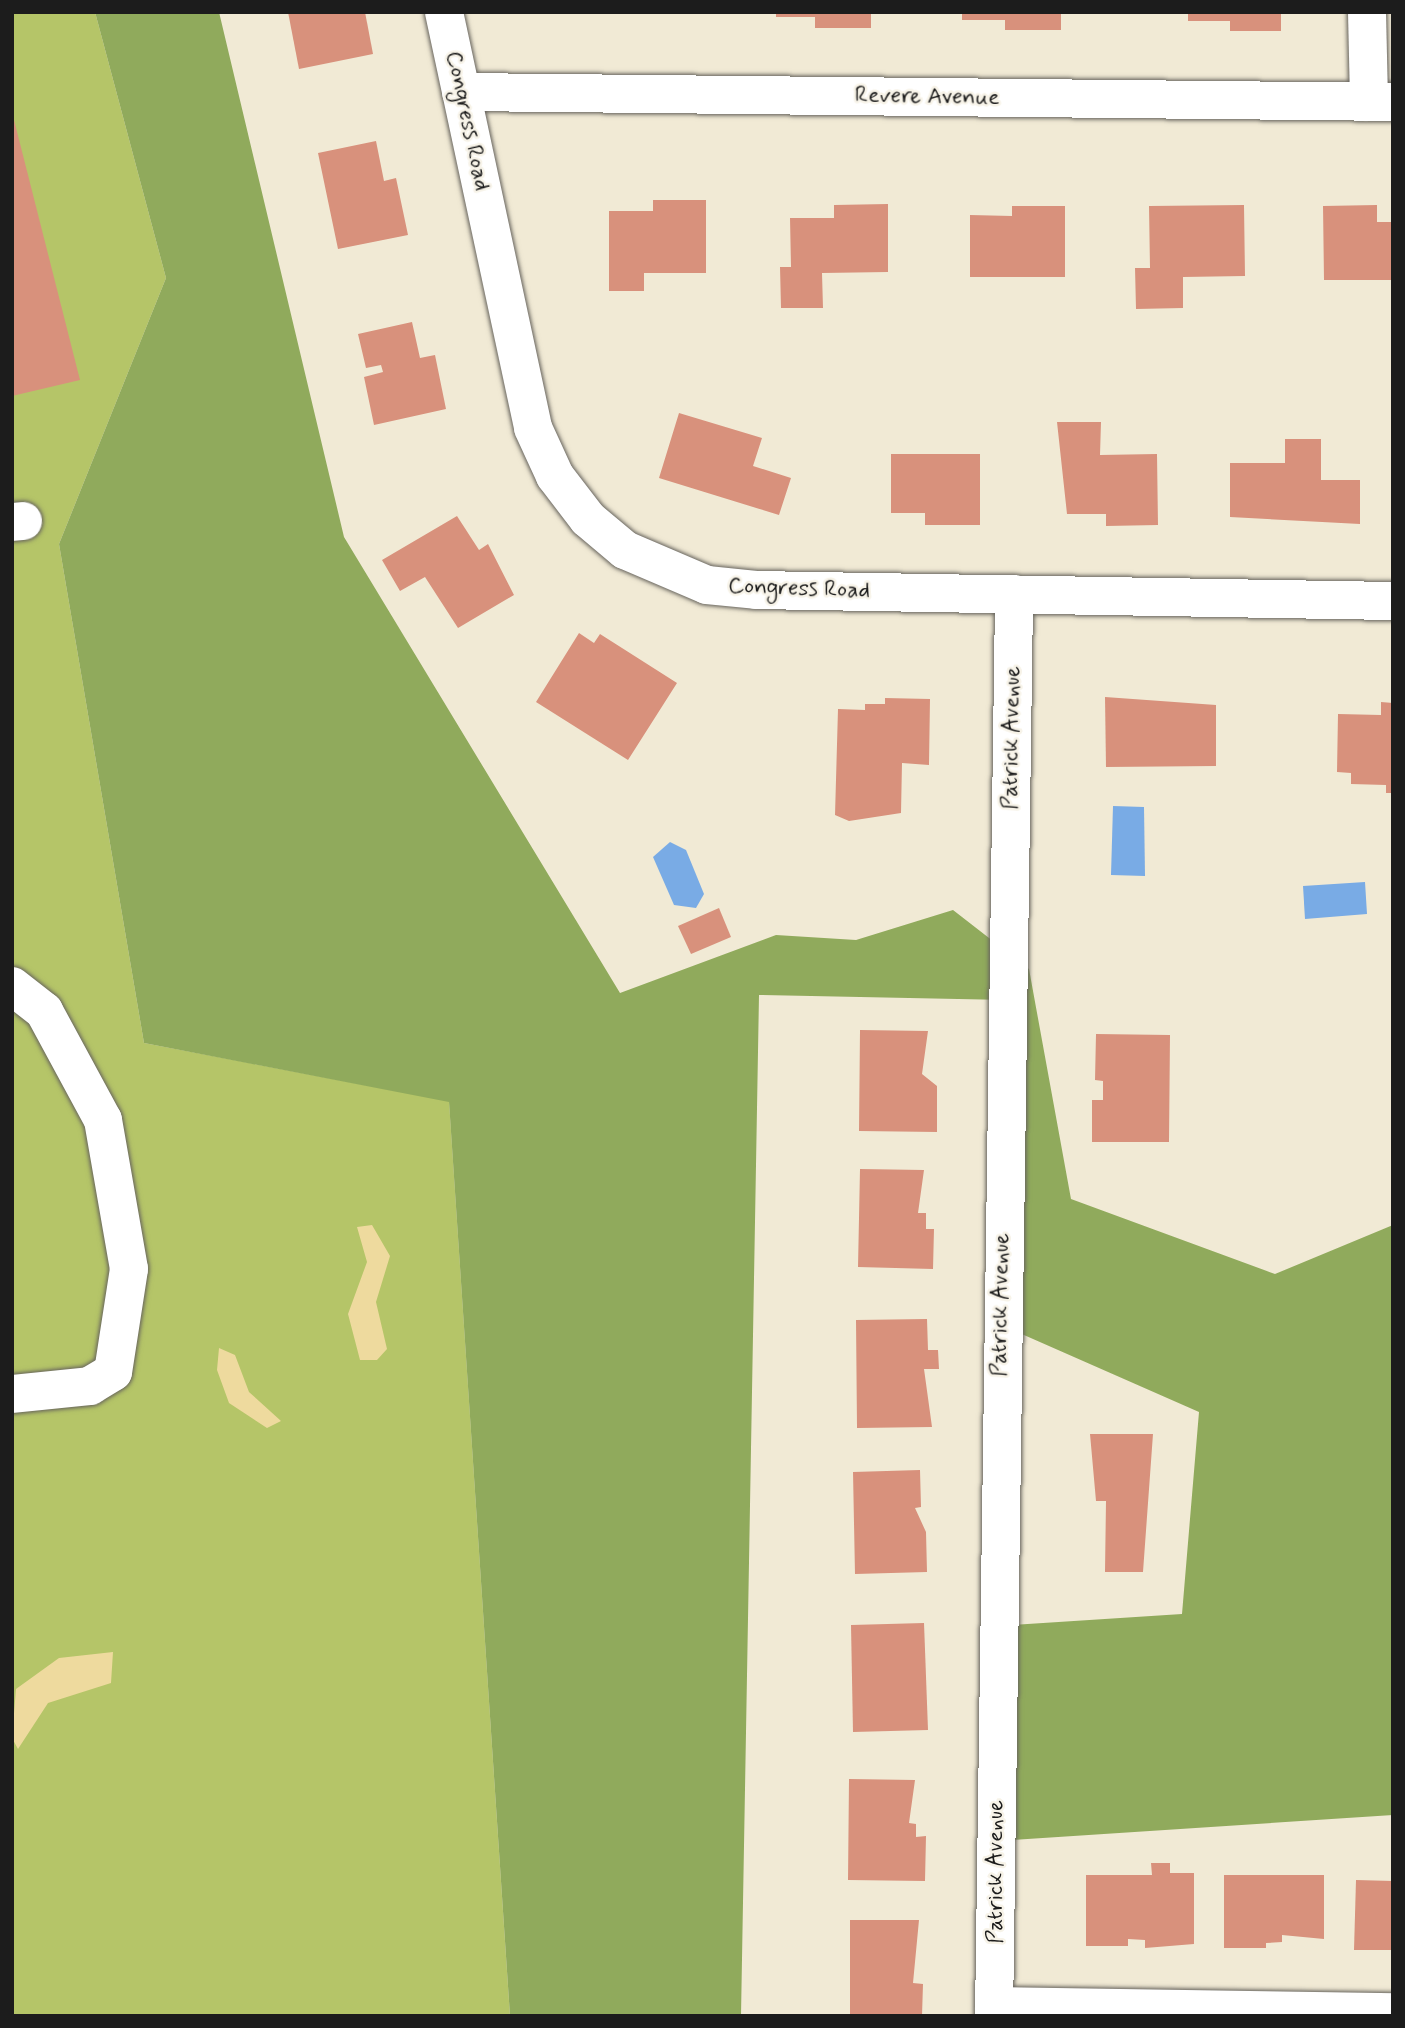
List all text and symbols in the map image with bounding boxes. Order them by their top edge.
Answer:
street label: Congress Road [439,49,495,193]
street label: Revere Avenue [854,82,1000,112]
street label: Congress Road [728,573,870,605]
street label: Patrick Avenue [997,663,1027,813]
street label: Patrick Avenue [986,1230,1016,1380]
street label: Patrick Avenue [982,1797,1010,1947]

